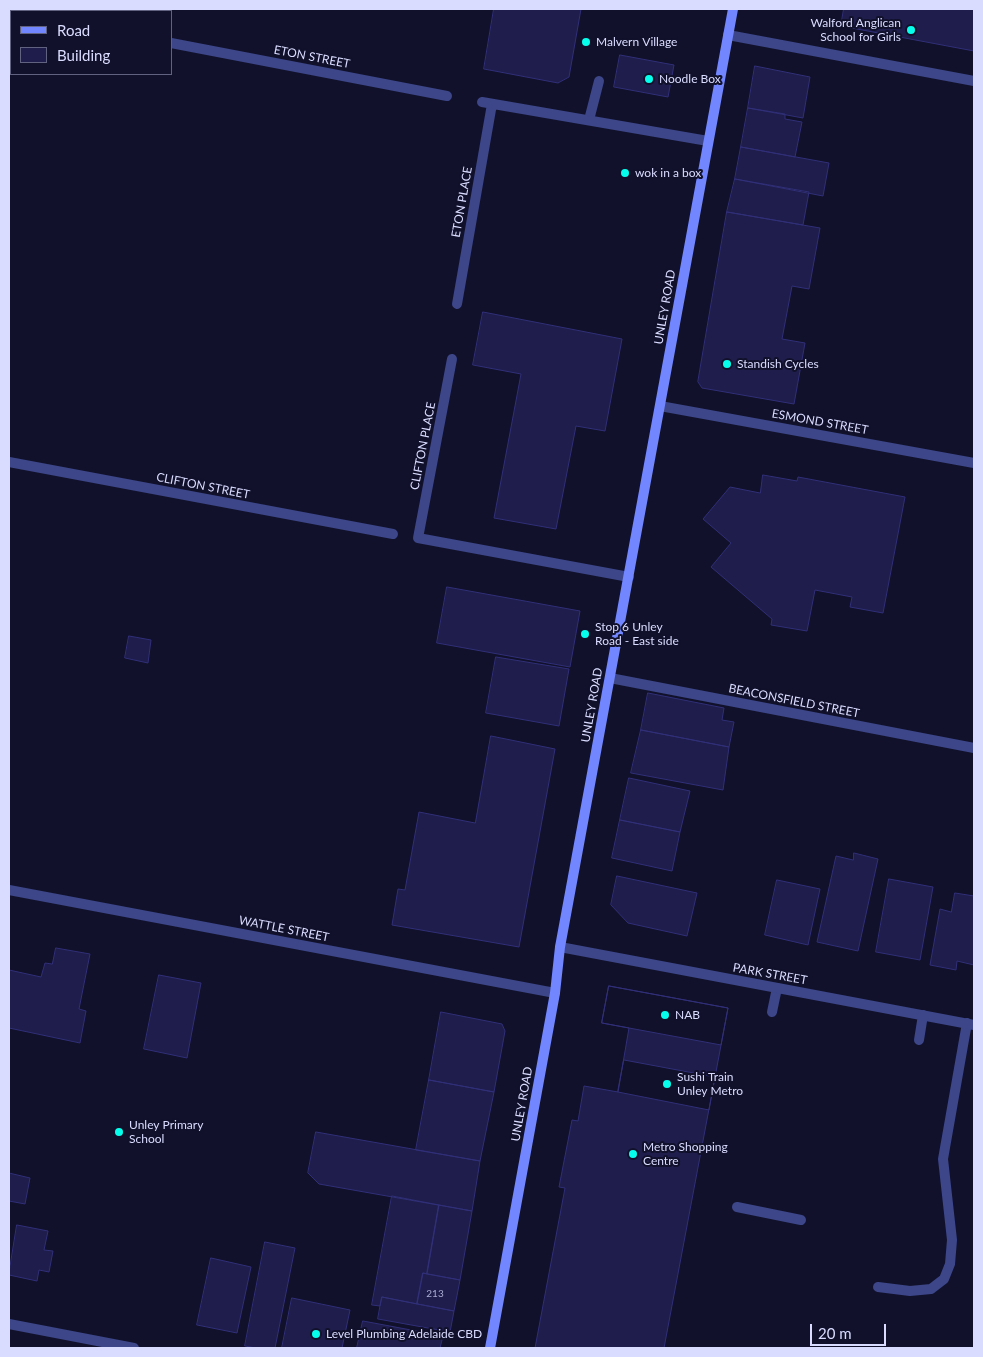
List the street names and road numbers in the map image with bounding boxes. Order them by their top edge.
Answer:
street label: ETON STREET [273,43,351,71]
street label: ETON PLACE [449,165,475,239]
street label: UNLEY ROAD [651,268,679,346]
street label: CLIFTON PLACE [407,401,439,491]
street label: ESMOND STREET [771,406,869,438]
street label: CLIFTON STREET [155,470,251,502]
street label: UNLEY ROAD [578,666,606,744]
street label: BEACONSFIELD STREET [727,681,861,721]
street label: WATTLE STREET [238,913,330,945]
street label: PARK STREET [732,960,808,988]
street label: UNLEY ROAD [508,1065,536,1143]

